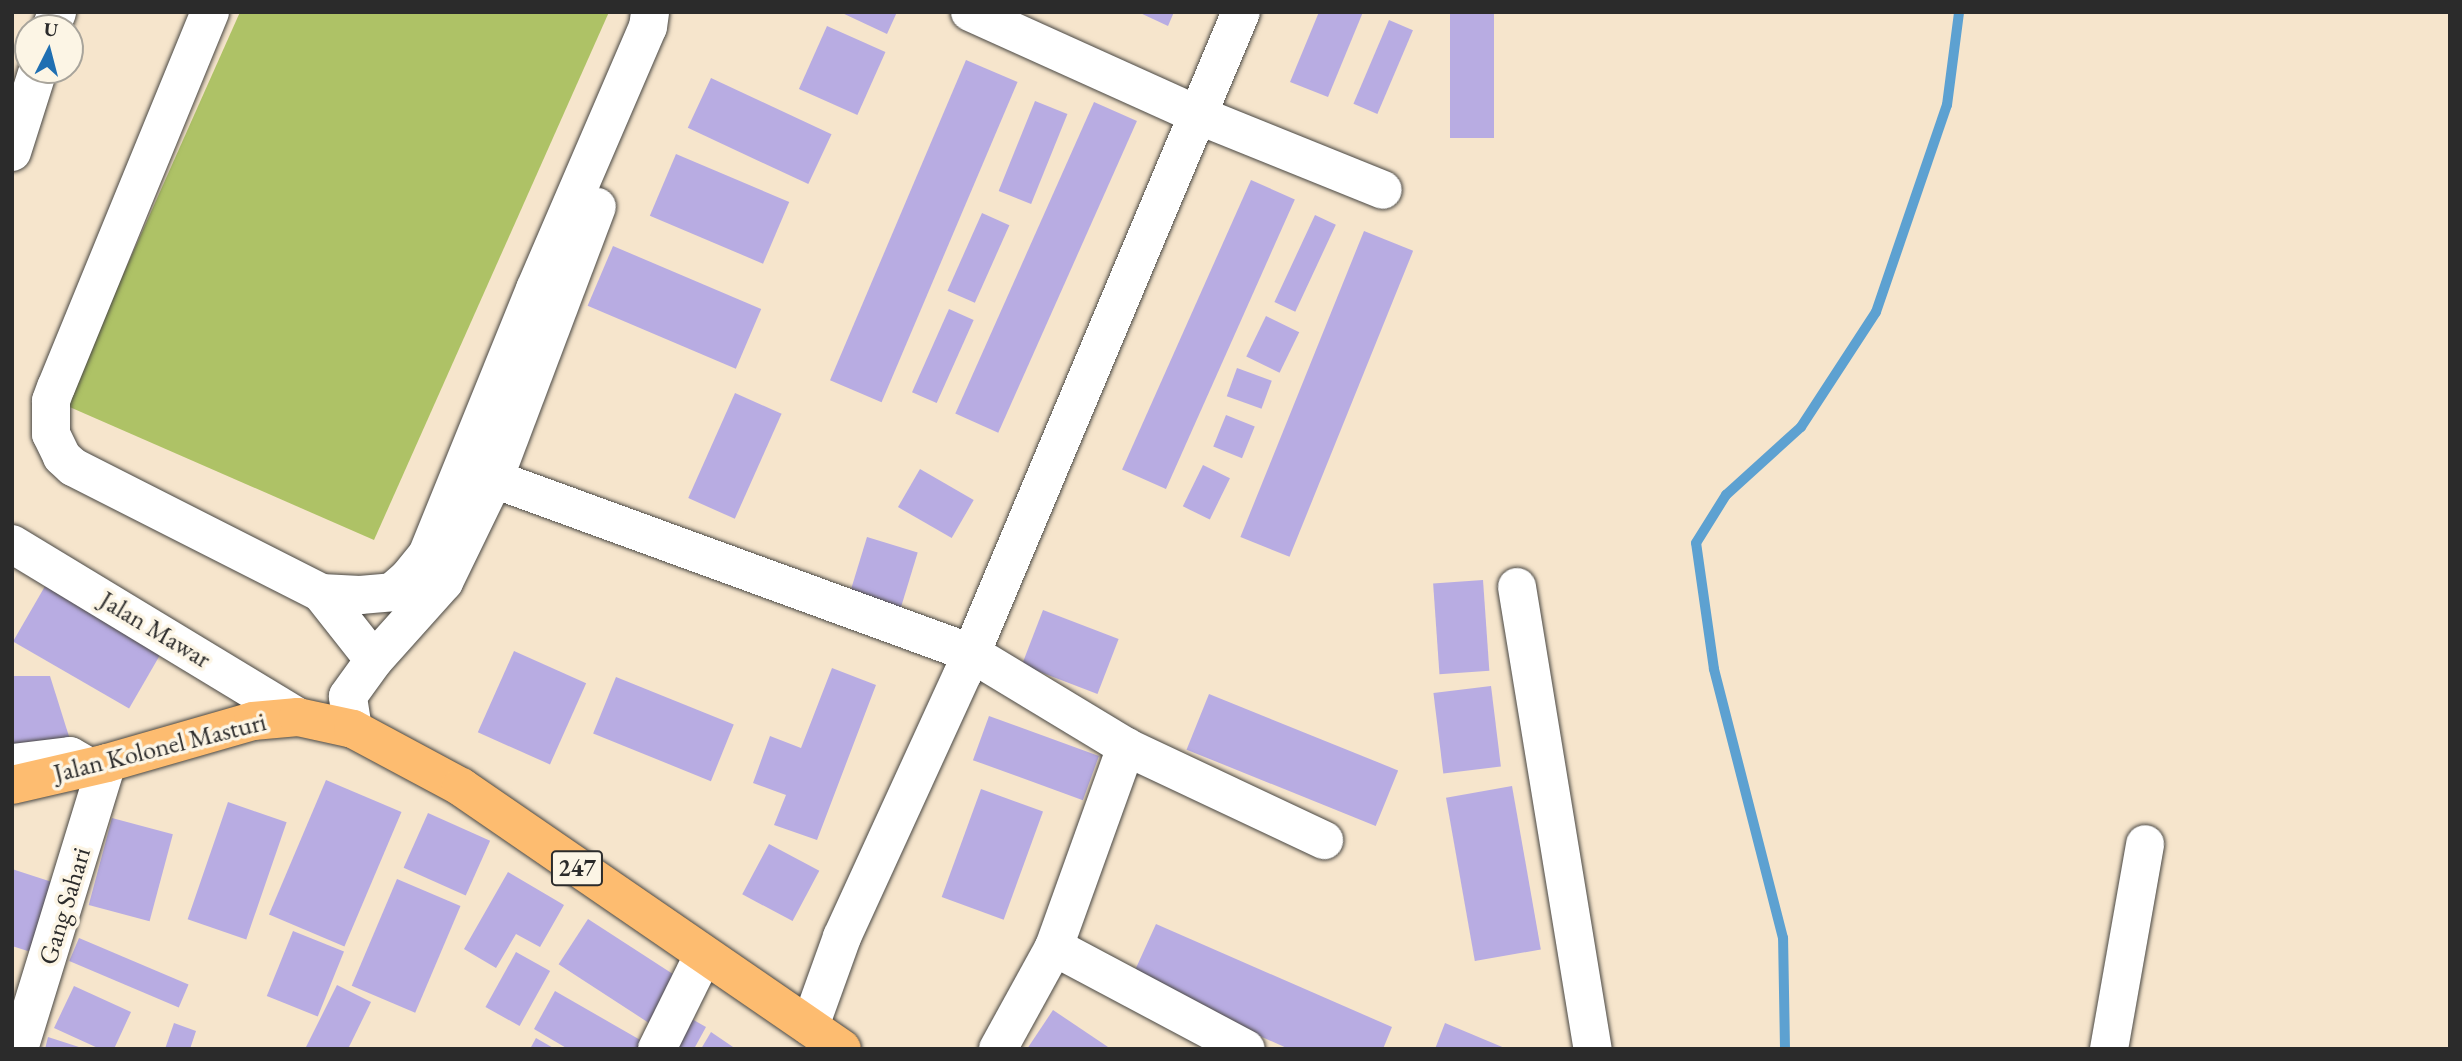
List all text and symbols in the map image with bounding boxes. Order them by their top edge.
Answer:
north arrow [14,14,84,84]
text: U [43,16,59,43]
street label: Jalan Mawar [94,585,216,675]
street label: Jalan Kolonel Masturi [50,706,270,790]
street label: Gang Sahari [32,844,98,968]
road number: 247 [551,848,603,888]

